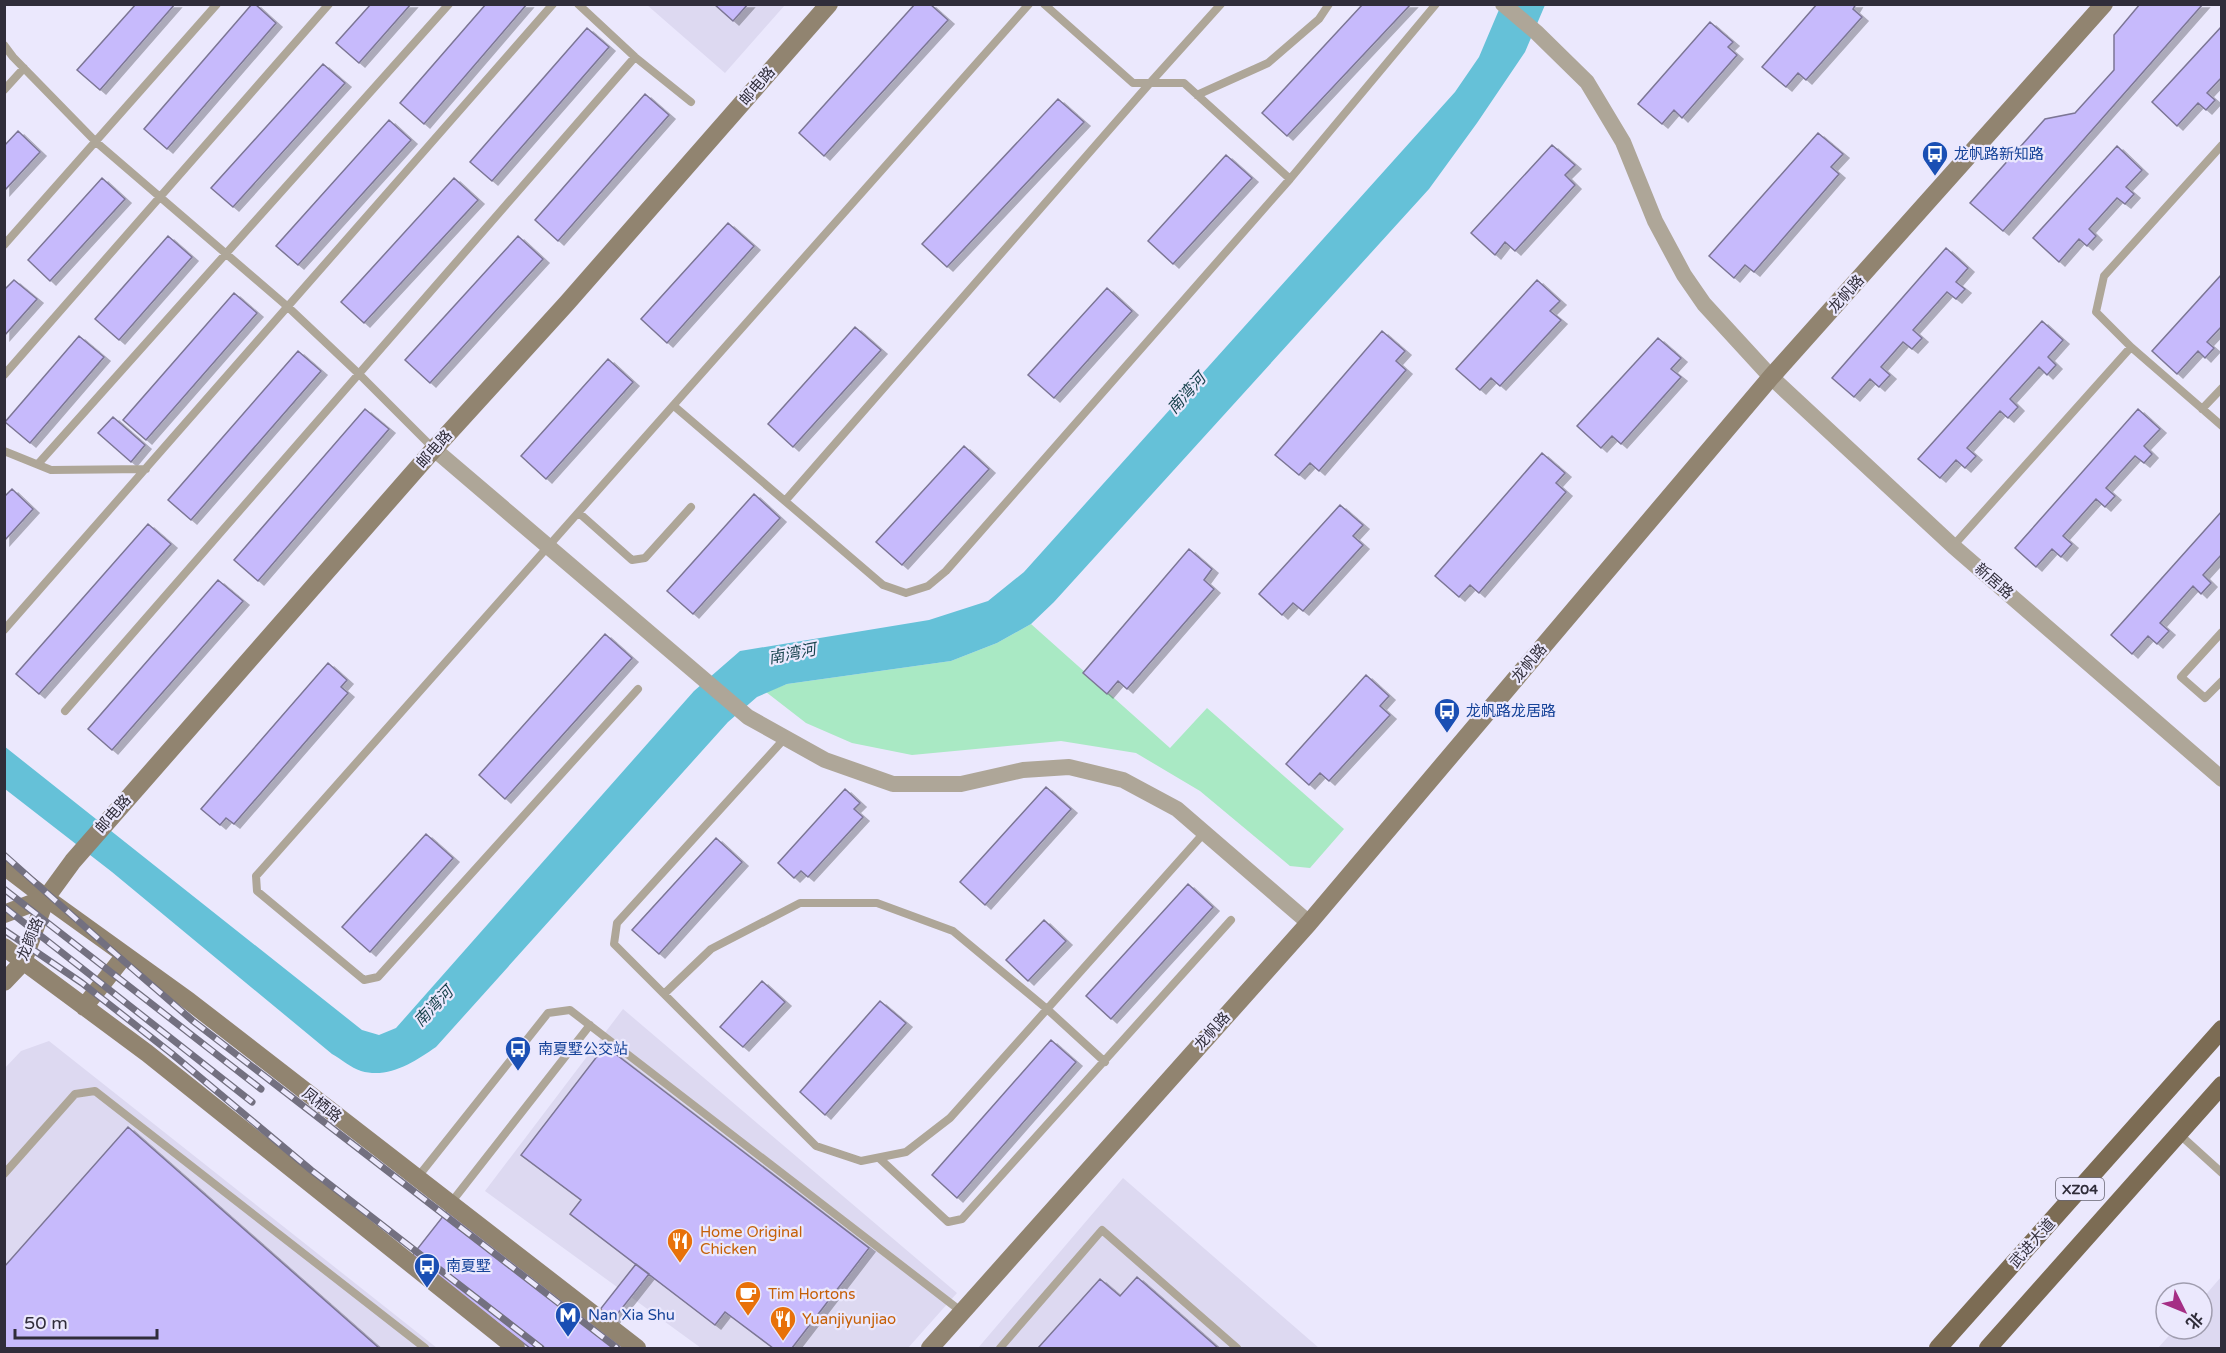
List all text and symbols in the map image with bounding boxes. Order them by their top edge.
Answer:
street label: 邮电路 [735,63,779,109]
bus stop icon: 龙帆路新知路 [1920,139,1950,177]
place label: 龙帆路新知路 [1954,145,2044,163]
street label: 龙帆路 [1824,271,1868,317]
water label: 南湾河 [1163,367,1212,418]
street label: 邮电路 [412,426,456,472]
street label: 新居路 [1971,559,2017,603]
water label: 南湾河 [767,639,821,668]
street label: 龙帆路 [1508,640,1550,686]
bus stop icon: 龙帆路龙居路 [1432,696,1462,734]
place label: 龙帆路龙居路 [1466,702,1556,720]
street label: 邮电路 [91,791,135,837]
street label: 龙颜路 [13,915,47,963]
water label: 南湾河 [410,980,460,1031]
street label: 龙帆路 [1190,1008,1234,1054]
bus stop icon: 南夏墅公交站 [503,1034,533,1072]
place label: 南夏墅公交站 [538,1040,628,1058]
street label: 凤栖路 [299,1084,345,1126]
road number: XZ04 [2056,1178,2104,1200]
street label: 武进大道 [2005,1215,2059,1271]
place label: Home Original Chicken [700,1223,802,1258]
restaurant icon: Home Original Chicken [665,1226,695,1264]
bus stop icon: 南夏墅 [412,1251,442,1289]
place label: 南夏墅 [446,1257,491,1275]
cafe icon: Tim Hortons [733,1279,763,1317]
north arrow [2154,1281,2214,1341]
place label: Tim Hortons [768,1285,855,1303]
metro station icon: Nan Xia Shu [553,1300,583,1338]
scale bar [15,1302,158,1340]
restaurant icon: Yuanjiyunjiao [768,1304,798,1342]
place label: Nan Xia Shu [588,1306,675,1324]
text: 北 [2181,1308,2207,1333]
place label: Yuanjiyunjiao [802,1310,896,1328]
text: 50 m [24,1312,68,1334]

